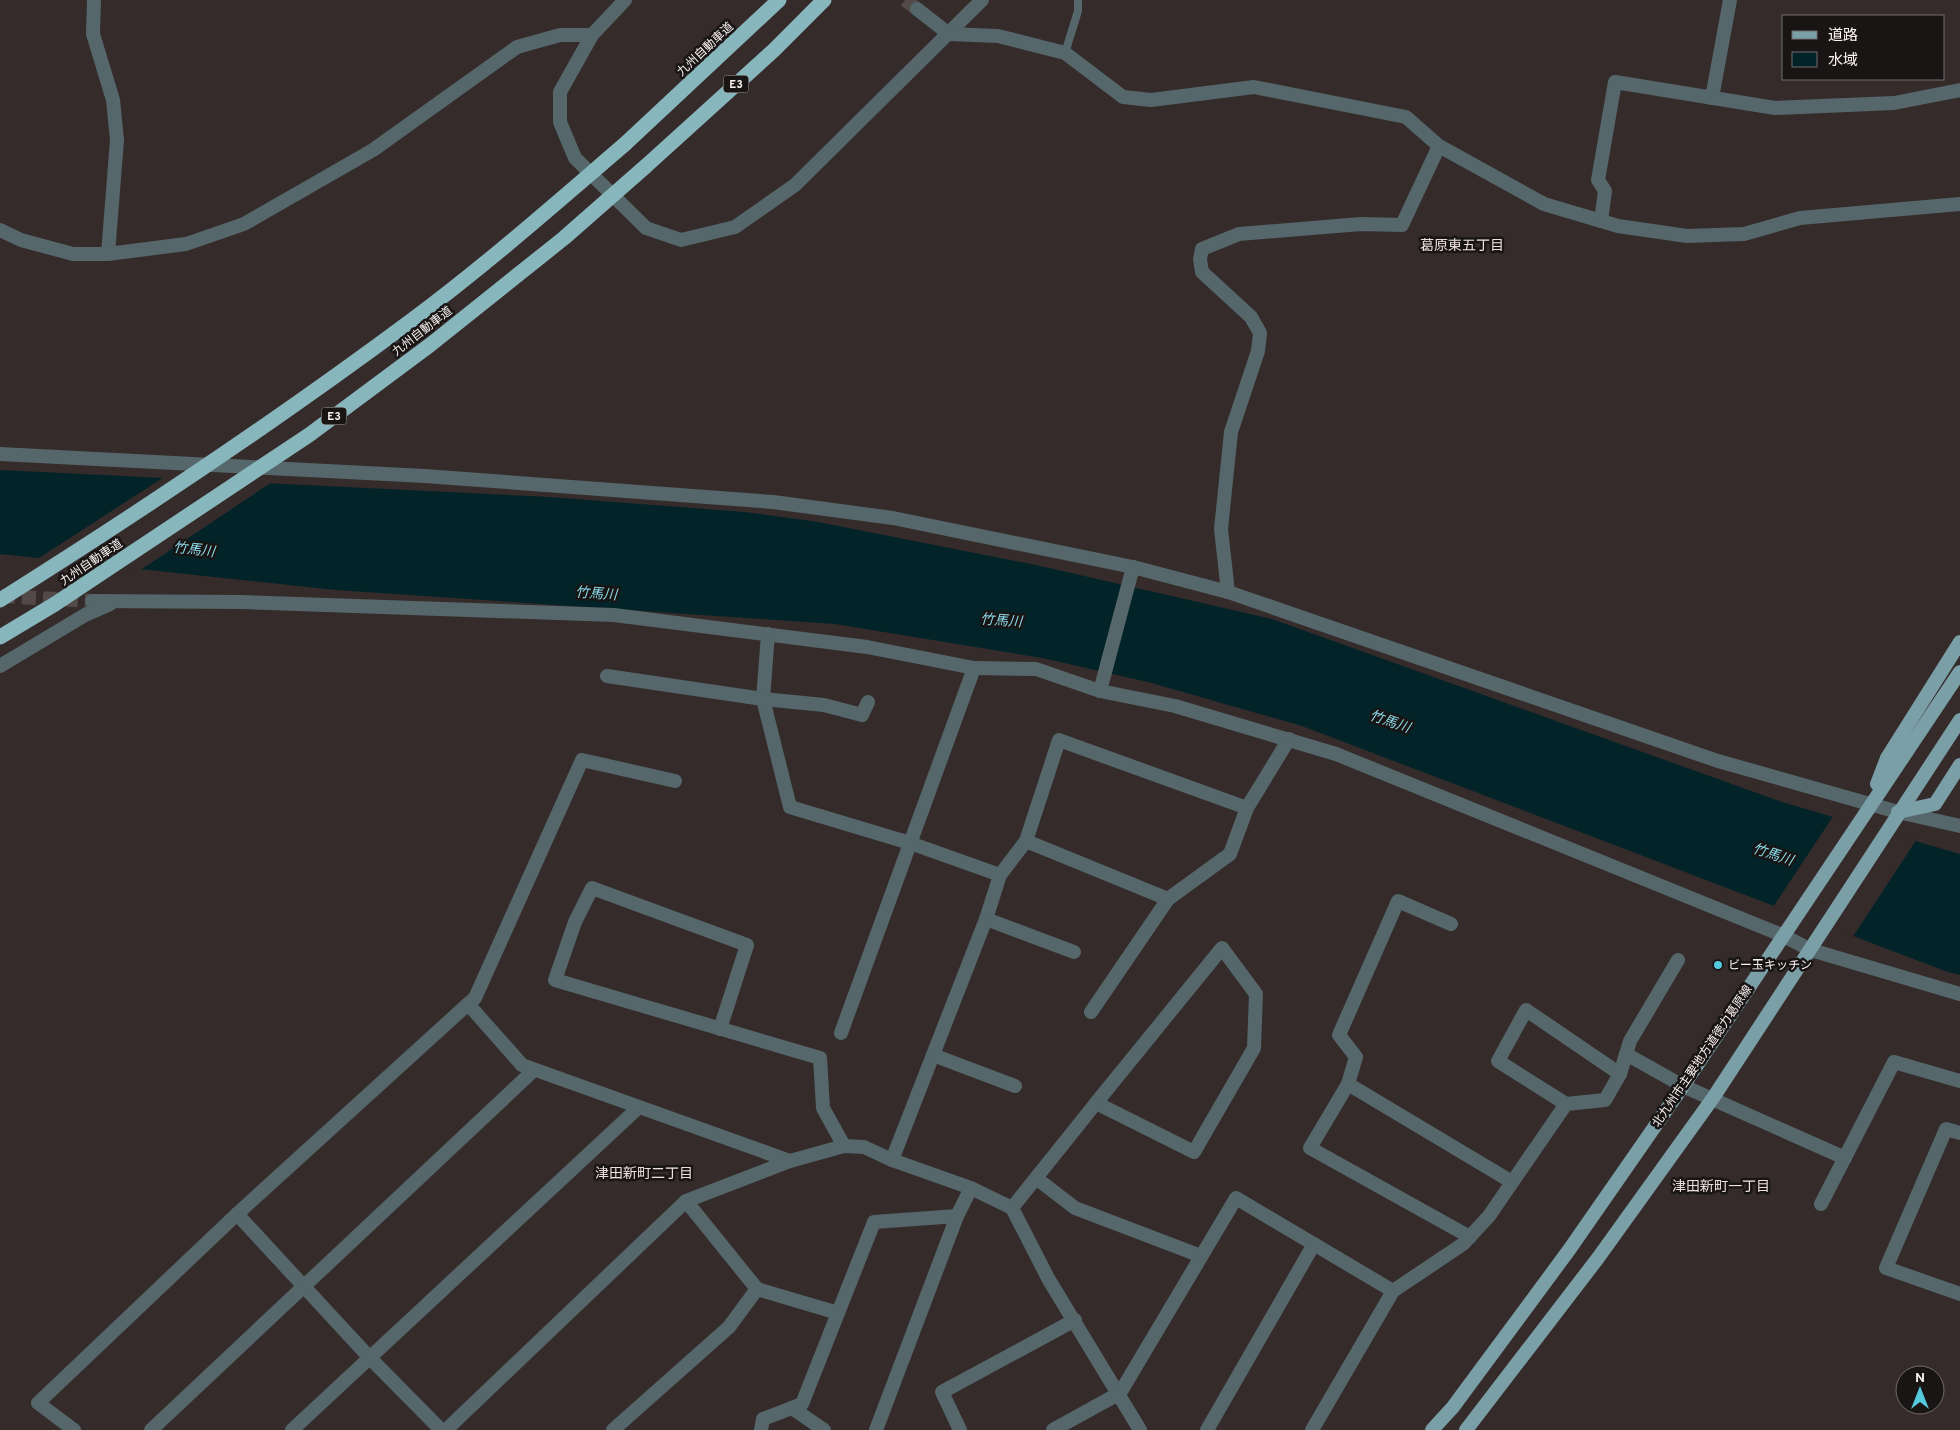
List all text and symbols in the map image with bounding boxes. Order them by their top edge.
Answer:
legend [1782,15,1945,80]
street label: 九州自動車道 [674,19,737,80]
text: 道路 [1828,27,1858,46]
text: 水域 [1828,52,1858,71]
road number: E3 [724,76,748,92]
district label: 葛原東五丁目 [1420,238,1504,255]
street label: 九州自動車道 [389,303,456,360]
road number: E3 [322,408,346,424]
street label: 九州自動車道 [57,536,126,590]
water label: 竹馬川 [172,539,218,562]
water label: 竹馬川 [574,585,619,605]
water label: 竹馬川 [979,612,1024,632]
water label: 竹馬川 [1367,708,1414,738]
water label: 竹馬川 [1750,841,1797,871]
place label: ビー玉キッチン [1728,958,1812,974]
marker: ビー玉キッチン [1712,959,1724,971]
street label: 北九州市主要地方道徳力葛原線 [1649,982,1756,1131]
district label: 津田新町二丁目 [595,1166,693,1183]
district label: 津田新町一丁目 [1672,1179,1770,1196]
north arrow [1895,1365,1945,1415]
text: N [1915,1370,1925,1387]

